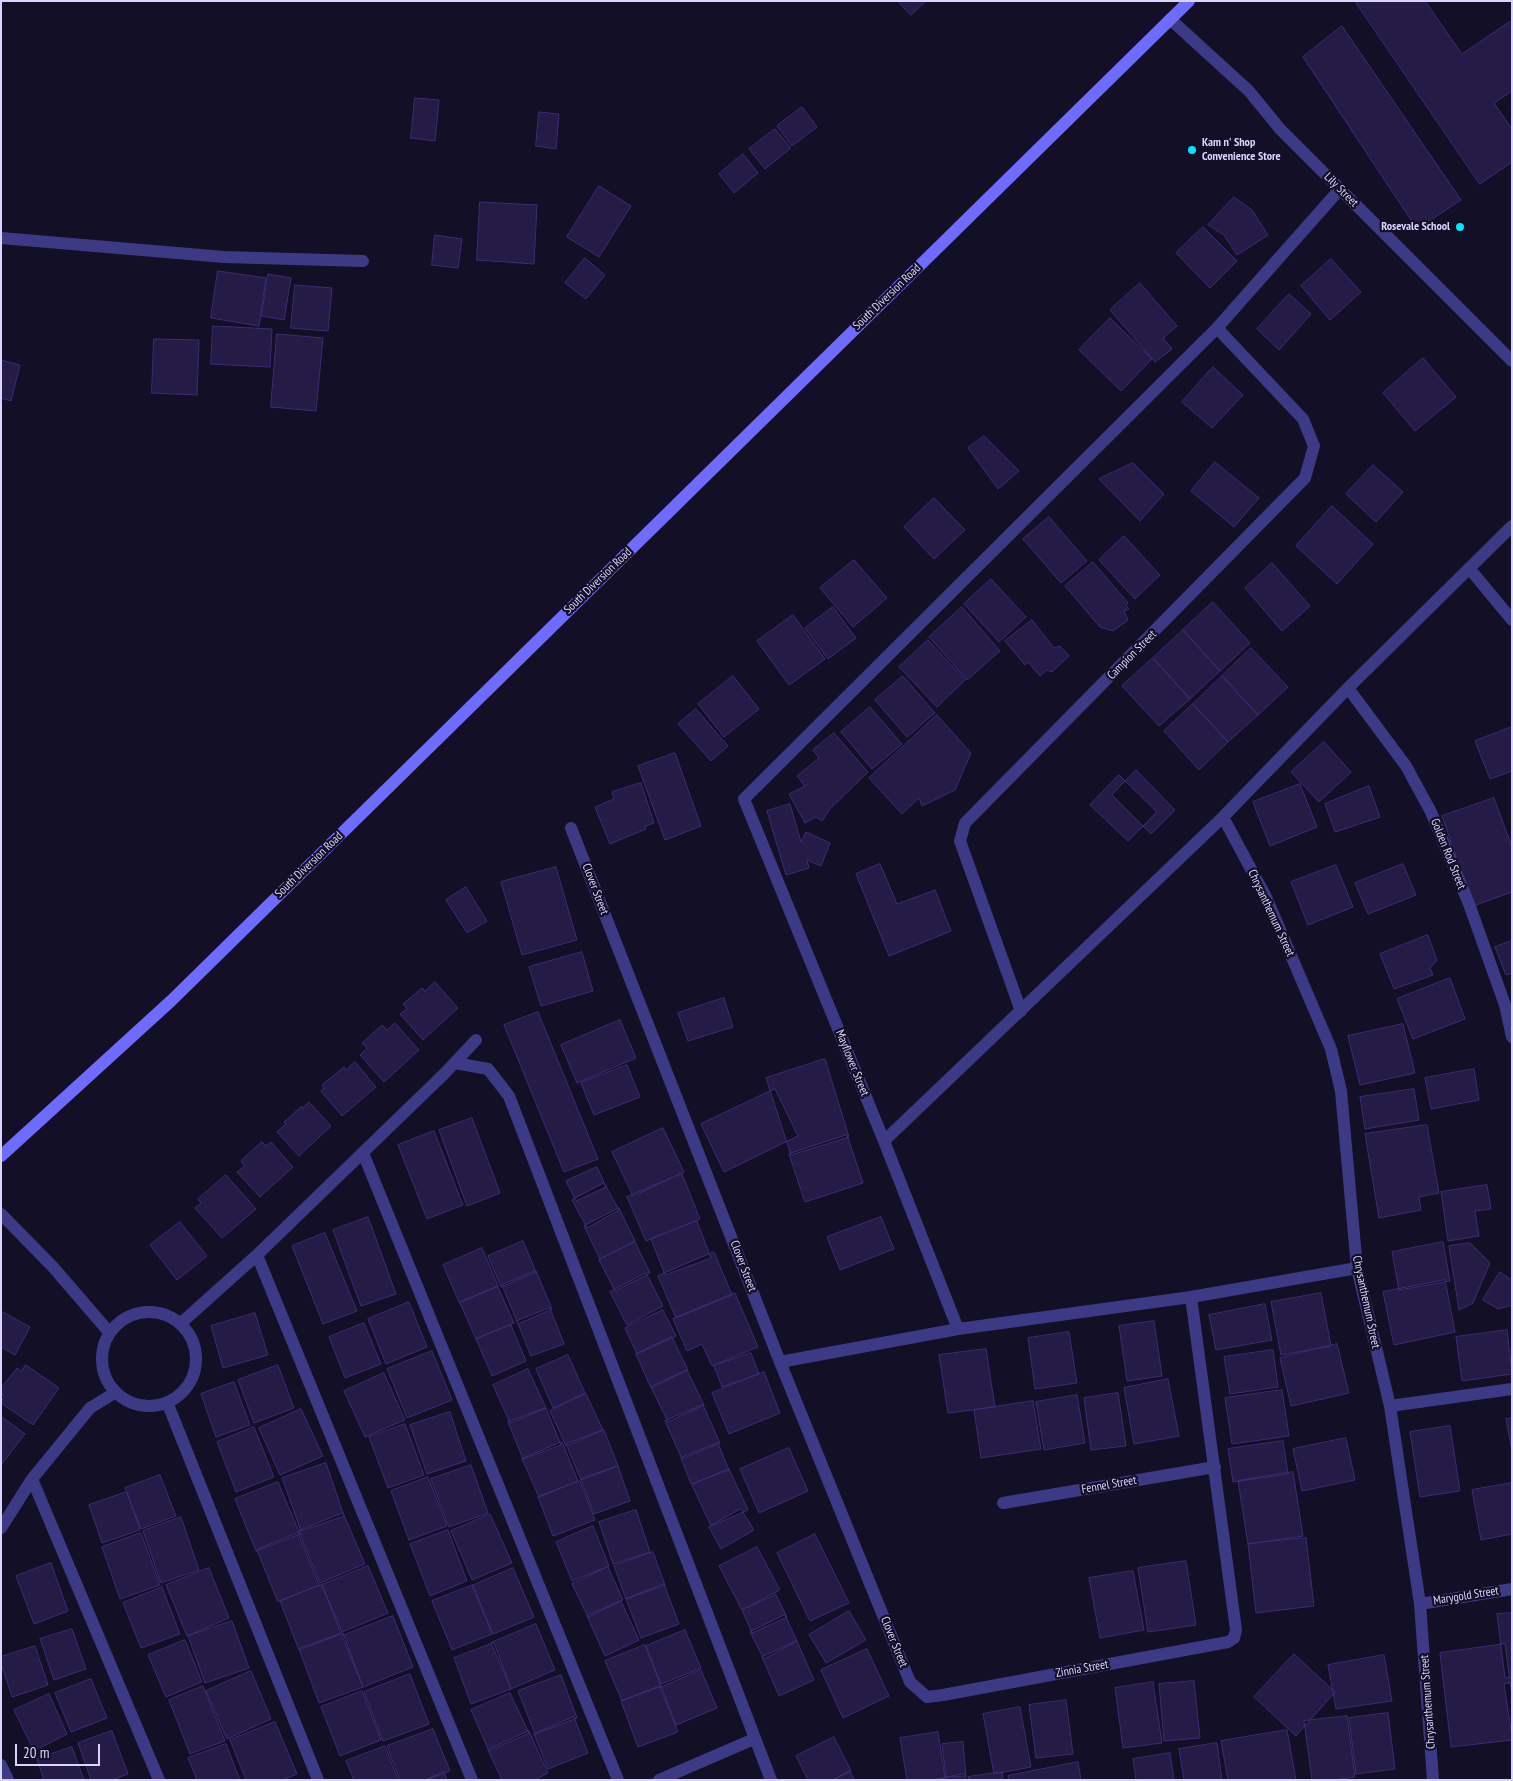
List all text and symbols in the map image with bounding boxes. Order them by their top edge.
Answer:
place label: Kam n' Shop Convenience Store [1202,136,1281,164]
marker: Kam n' Shop Convenience Store [1186,144,1198,156]
street label: Lily Street [1321,170,1361,210]
place label: Rosevale School [1381,220,1450,234]
marker: Rosevale School [1454,221,1466,233]
street label: South Diversion Road [850,261,924,333]
street label: South Diversion Road [561,545,635,617]
street label: Campion Street [1104,627,1160,683]
street label: Golden Rod Street [1427,817,1469,891]
street label: South Diversion Road [272,829,346,901]
street label: Clover Street [579,861,611,917]
street label: Chrysanthemum Street [1245,867,1297,959]
street label: Mayflower Street [832,1028,872,1098]
street label: Clover Street [727,1238,759,1294]
street label: Chrysanthemum Street [1349,1254,1383,1350]
street label: Fennel Street [1080,1473,1138,1497]
street label: Marygold Street [1432,1584,1500,1608]
street label: Clover Street [877,1614,911,1670]
street label: Chrysanthemum Street [1418,1654,1438,1750]
street label: Zinnia Street [1055,1657,1109,1681]
scale bar [18,1734,102,1766]
text: 20 m [23,1743,49,1762]

